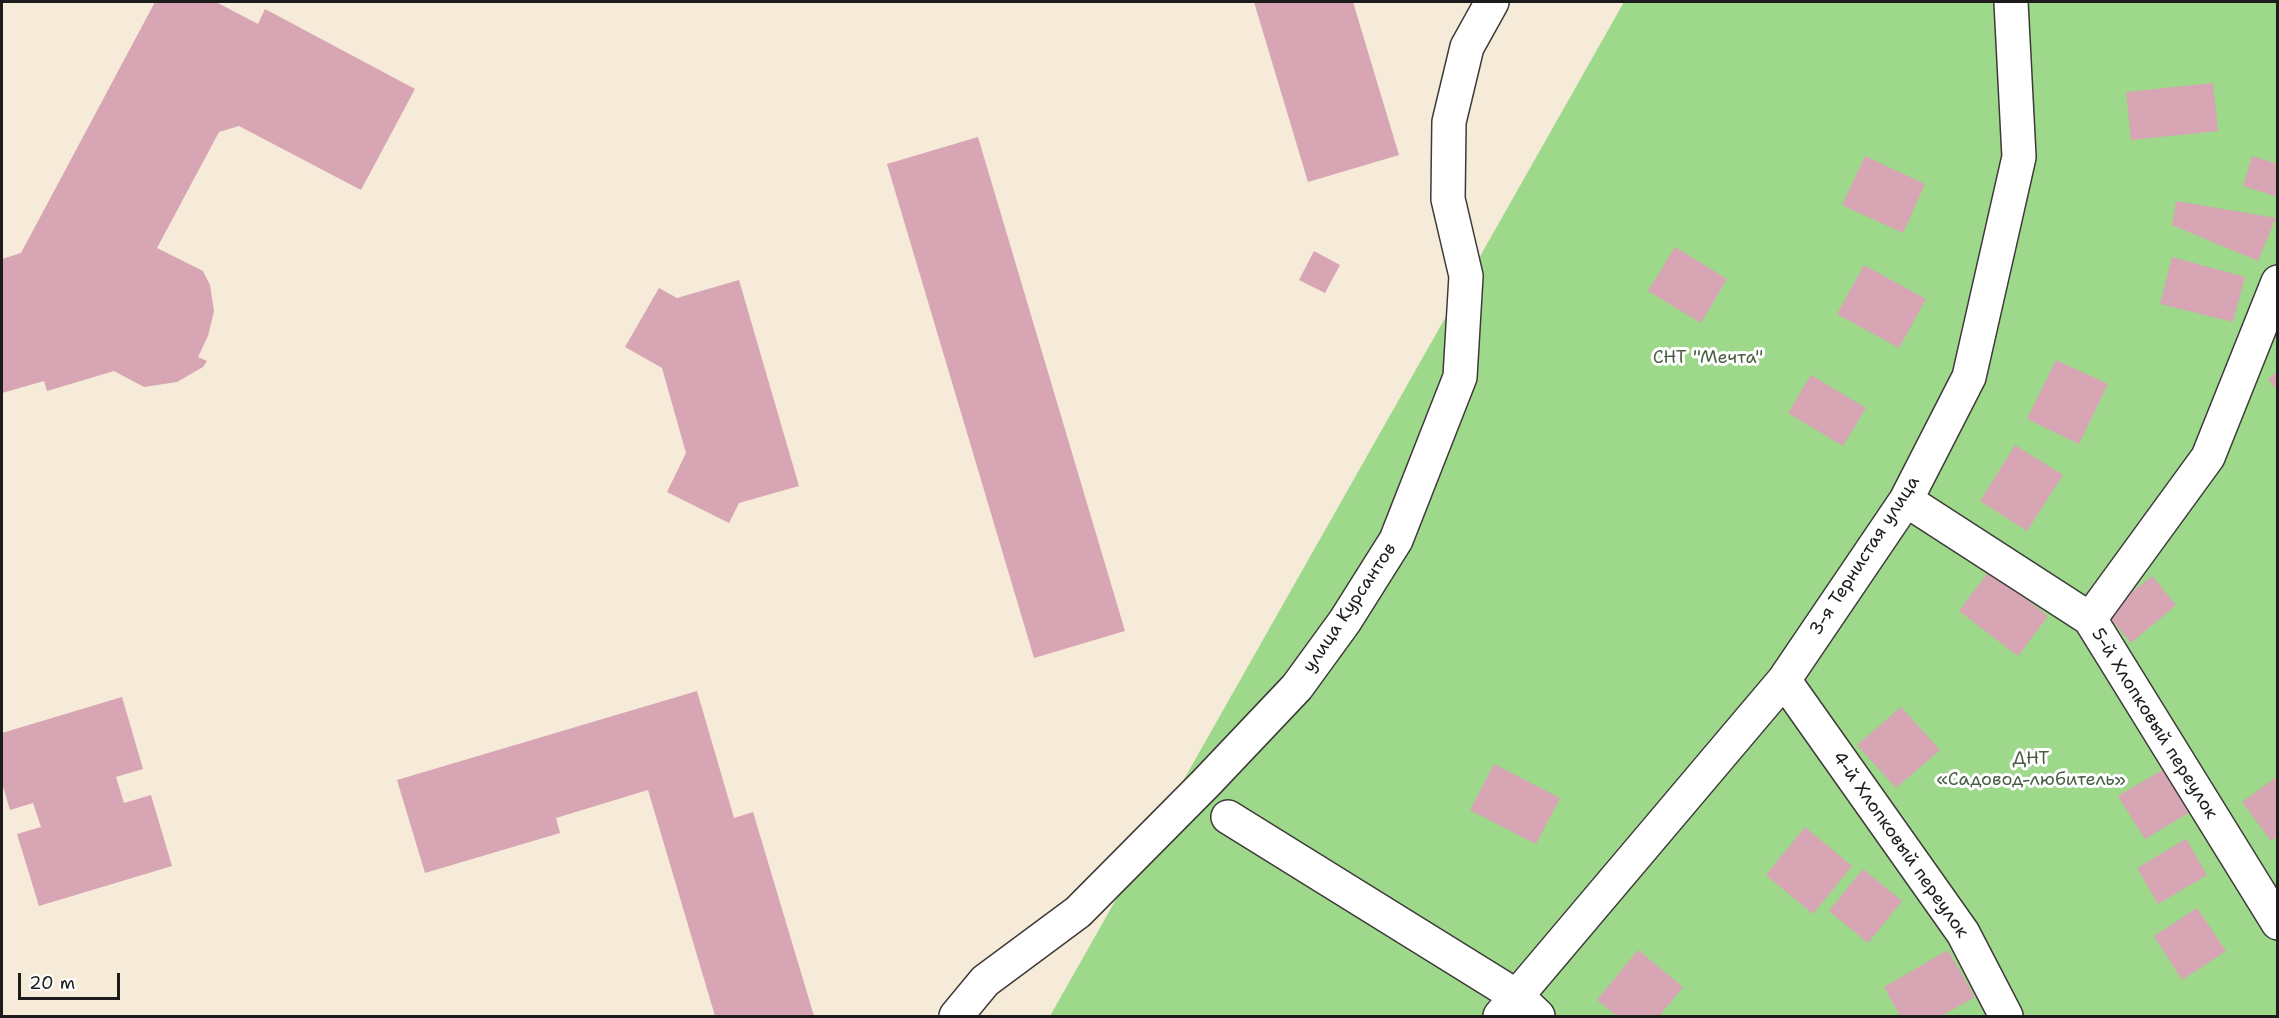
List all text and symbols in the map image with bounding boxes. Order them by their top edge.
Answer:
park label: СНТ "Мечта" [1653,347,1763,369]
street label: 3-я Тернистая улица [1805,472,1925,640]
street label: улица Курсантов [1299,539,1401,677]
street label: 5-й Хлопковый переулок [2086,625,2222,823]
street label: 4-й Хлопковый переулок [1827,748,1973,942]
park label: ДНТ «Садовод-любитель» [1936,748,2126,790]
scale bar [21,961,123,999]
text: 20 m [29,971,75,995]

